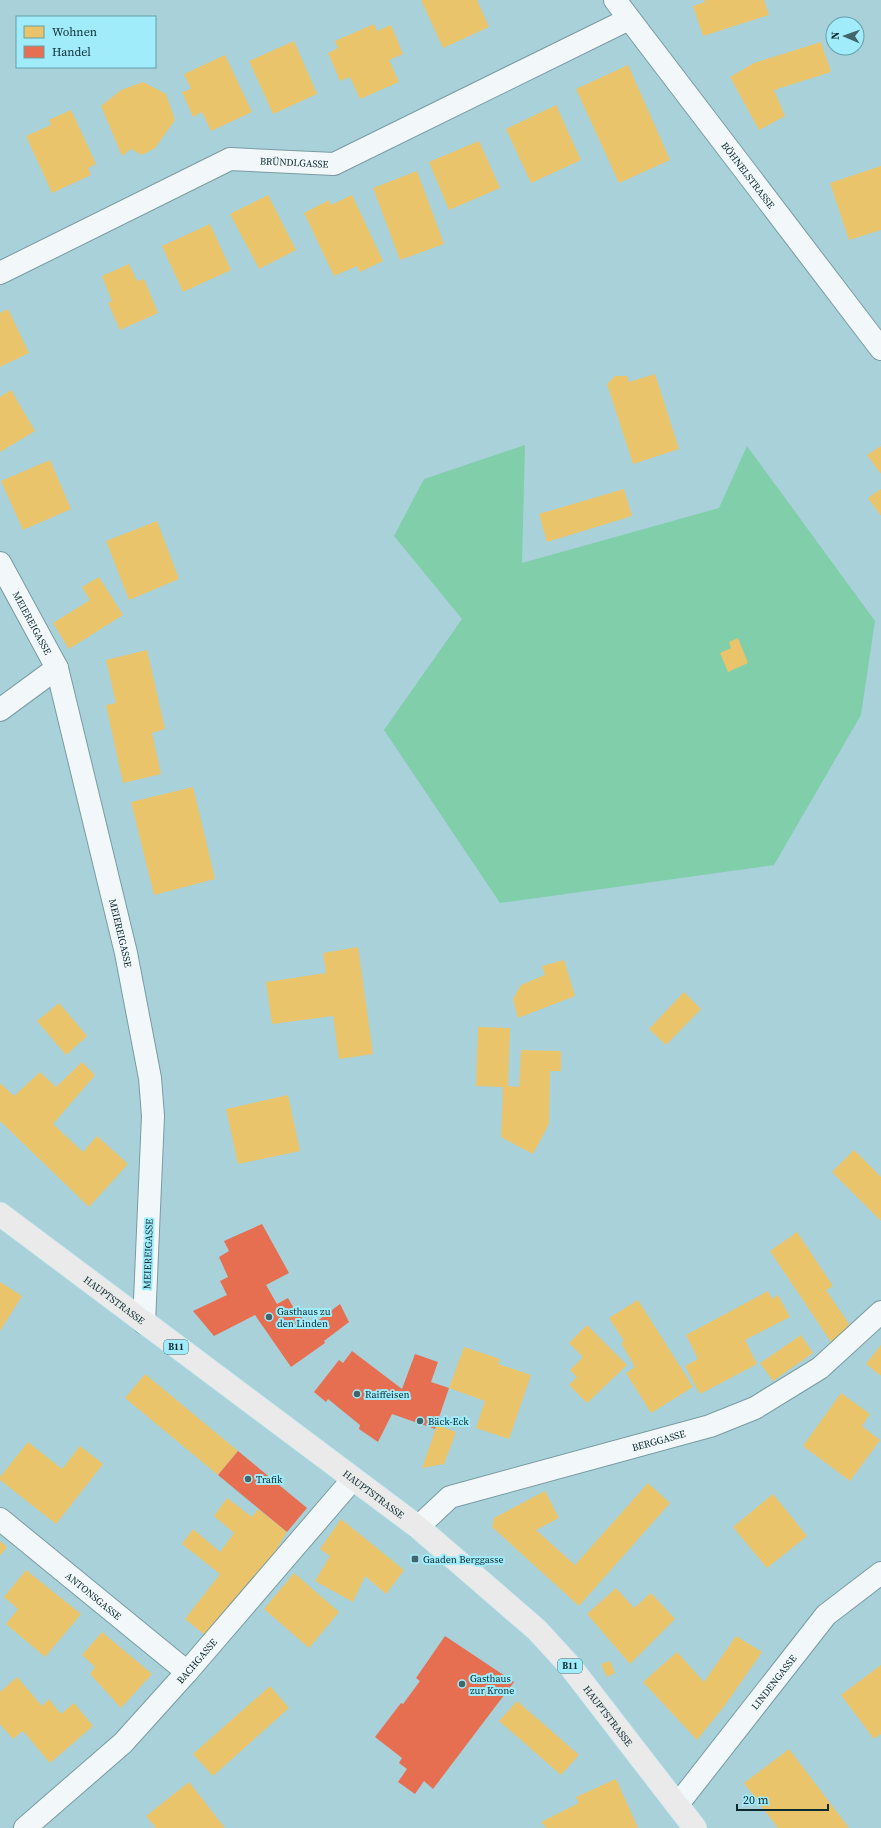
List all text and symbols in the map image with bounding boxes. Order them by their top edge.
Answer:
legend [16,16,156,68]
north arrow [825,16,865,56]
text: Wohnen [52,24,97,40]
text: N [828,31,843,40]
text: Handel [52,44,91,60]
street label: BÖHNELSTRASSE [719,139,778,211]
street label: BRÜNDLGASSE [260,154,329,170]
street label: MEIEREIGASSE [10,589,55,657]
street label: MEIEREIGASSE [107,897,135,968]
street label: MEIEREIGASSE [140,1219,156,1289]
street label: HAUPTSTRASSE [81,1273,148,1327]
place label: Gasthaus zu den Linden [277,1305,331,1330]
marker: Gasthaus zu den Linden [264,1312,274,1322]
road number: B11 [164,1340,188,1354]
place label: Raiffeisen [365,1388,410,1401]
marker: Raiffeisen [352,1389,362,1399]
place label: Bäck-Eck [428,1415,469,1428]
marker: Bäck-Eck [415,1416,425,1426]
street label: BERGGASSE [630,1427,687,1454]
street label: HAUPTSTRASSE [341,1467,407,1521]
place label: Trafik [256,1473,283,1486]
marker: Trafik [243,1474,253,1484]
place label: Gaaden Berggasse [423,1553,504,1566]
marker: Gaaden Berggasse [410,1554,420,1564]
street label: ANTONSGASSE [63,1569,124,1622]
street label: BACHGASSE [173,1636,220,1686]
street label: LINDENGASSE [748,1652,799,1712]
road number: B11 [558,1659,582,1673]
place label: Gasthaus zur Krone [470,1672,514,1697]
marker: Gasthaus zur Krone [457,1679,467,1689]
street label: HAUPTSTRASSE [581,1683,636,1749]
scale bar [737,1786,828,1812]
text: 20 m [743,1792,769,1808]

